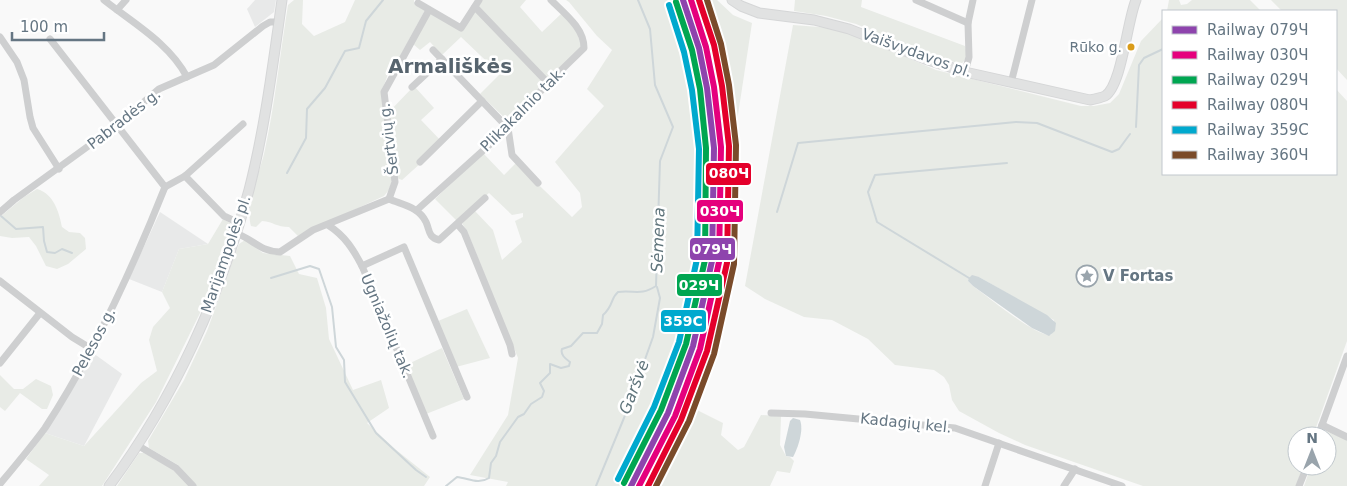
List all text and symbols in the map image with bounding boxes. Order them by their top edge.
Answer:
scale bar [12,10,105,42]
legend [1162,10,1337,175]
text: 100 m [20,18,68,36]
text: Railway 079Ч [1207,21,1309,39]
street label: Vaišvydavos pl. [859,25,975,81]
place label: Rūko g. [1069,39,1122,55]
marker: Rūko g. [1126,42,1136,52]
text: Railway 030Ч [1207,46,1309,64]
district label: Armališkės [388,54,512,78]
street label: Plikakalnio tak. [477,63,569,155]
text: Railway 029Ч [1207,71,1309,89]
street label: Pabradės g. [84,85,164,153]
text: Railway 080Ч [1207,96,1309,114]
street label: Šertvių g. [375,102,402,176]
text: Railway 359С [1207,121,1309,139]
text: Railway 360Ч [1207,146,1309,164]
line badge: 080Ч [705,162,752,186]
text: 080Ч [709,165,749,181]
street label: Marijampolės pl. [197,193,255,315]
line badge: 030Ч [696,199,744,223]
text: 030Ч [700,203,740,219]
water label: Sėmena [647,207,669,273]
line badge: 079Ч [689,237,736,261]
text: 079Ч [692,241,732,257]
place icon: V Fortas [1075,264,1099,288]
place label: V Fortas [1103,267,1173,285]
street label: Ugniažolių tak. [357,271,417,381]
line badge: 029Ч [676,273,723,297]
text: 029Ч [679,277,719,293]
street label: Pelesos g. [68,305,120,379]
line badge: 359С [660,309,707,333]
text: 359С [663,313,703,329]
water label: Garšvė [615,357,653,417]
street label: Kadagių kel. [859,409,953,437]
north arrow [1287,426,1337,476]
text: N [1306,430,1318,446]

